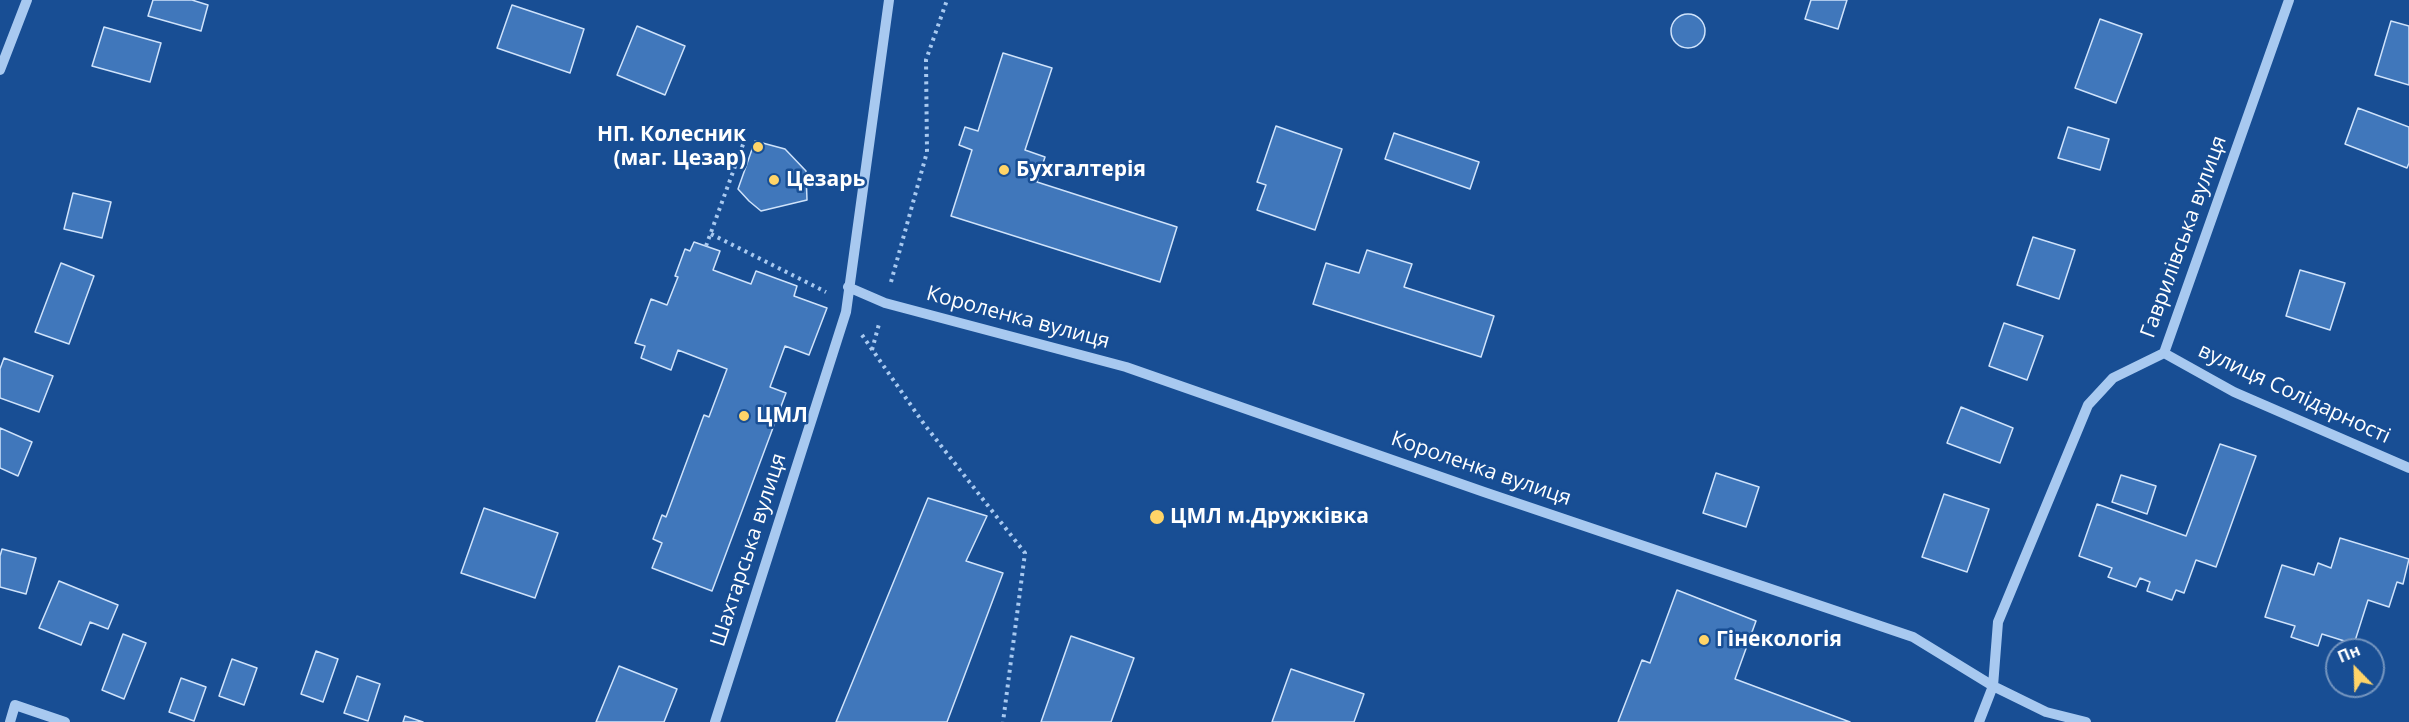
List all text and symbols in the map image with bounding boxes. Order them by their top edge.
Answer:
place label: НП. Колесник (маг. Цезар) [597,122,746,172]
street label: Гаврилівська вулиця [2136,132,2232,342]
marker: НП. Колесник (маг. Цезар) [751,140,765,154]
place label: Бухгалтерія [1016,157,1146,183]
marker: Бухгалтерія [997,163,1011,177]
place label: Цезарь [786,167,865,193]
marker: Цезарь [767,173,781,187]
street label: Короленка вулиця [924,281,1112,355]
street label: вулиця Солідарності [2194,338,2394,450]
place label: ЦМЛ [756,403,808,429]
marker: ЦМЛ [737,409,751,423]
street label: Короленка вулиця [1388,426,1574,512]
street label: Шахтарська вулиця [706,450,792,650]
place label: ЦМЛ м.Дружківка [1170,504,1369,530]
marker: ЦМЛ м.Дружківка [1148,508,1166,526]
place label: Гінекологія [1716,627,1842,653]
marker: Гінекологія [1697,633,1711,647]
north arrow [2325,638,2385,698]
text: Пн [2334,639,2363,668]

